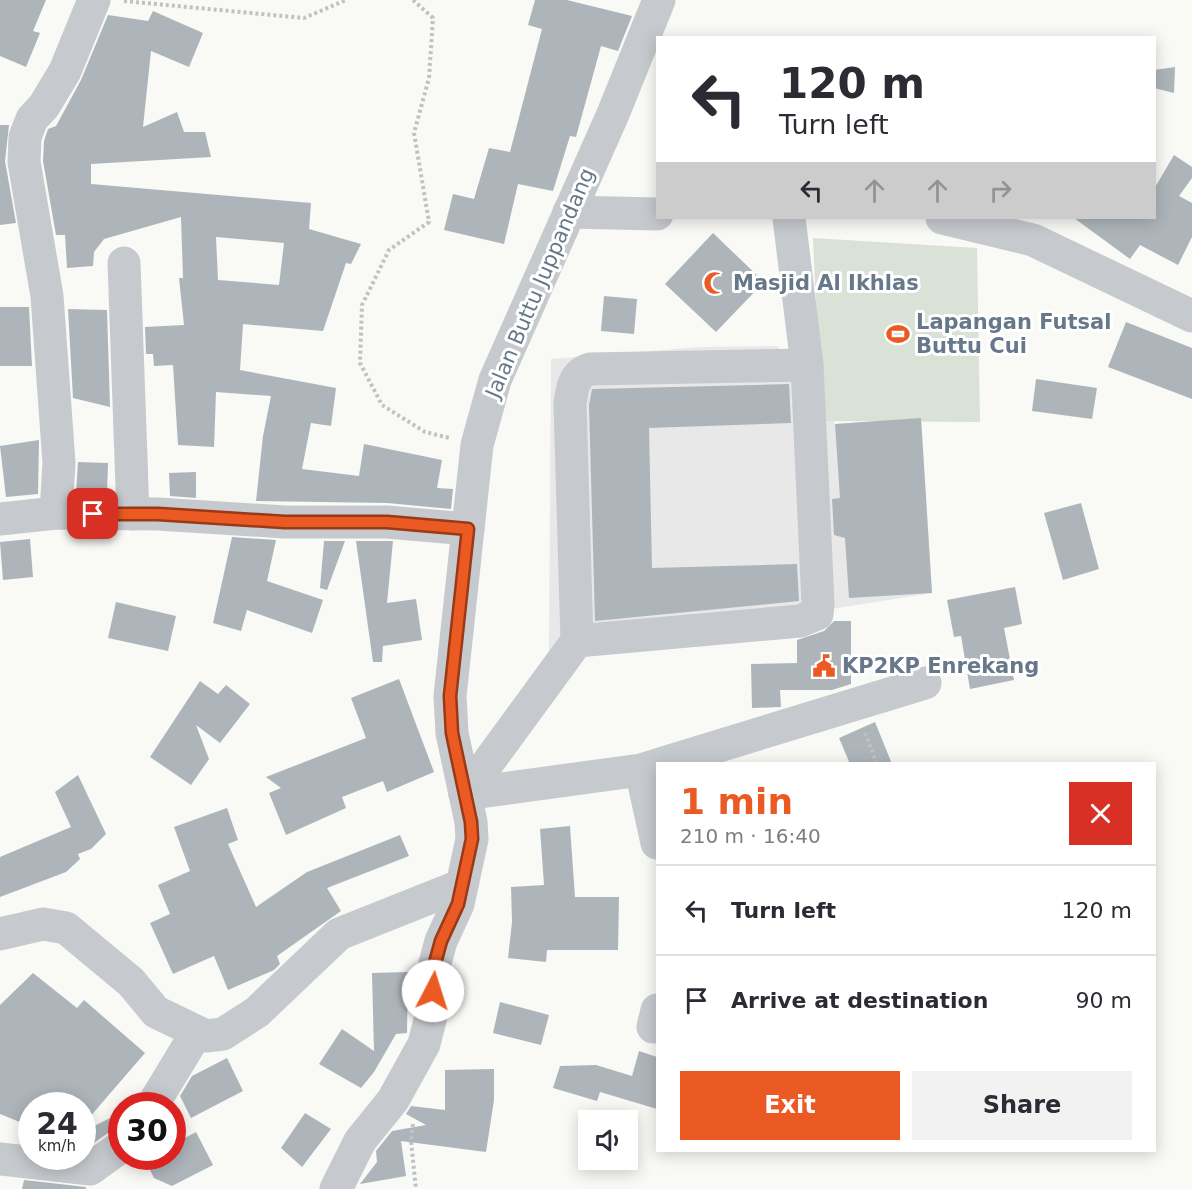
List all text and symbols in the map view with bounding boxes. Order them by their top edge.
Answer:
text: 120 m [779,59,925,108]
icon: left [680,60,758,138]
text: Turn left [779,109,889,140]
street label: Jalan Buttu Juppandang [480,165,599,403]
icon: left [795,174,828,207]
icon: ahead [858,174,891,207]
icon: ahead [921,174,954,207]
icon: right [984,174,1017,207]
mosque icon: Masjid Al Ikhlas [702,270,728,296]
place label: Masjid Al Ikhlas [733,271,919,295]
place label: Lapangan Futsal Buttu Cui [916,310,1111,358]
sports icon: Lapangan Futsal Buttu Cui [885,321,911,347]
pin [67,488,118,539]
icon: arrive [76,497,109,530]
public building icon: KP2KP Enrekang [811,653,837,679]
place label: KP2KP Enrekang [842,654,1039,678]
text: 1 min [680,781,793,822]
button: close [1069,782,1132,845]
text: 210 m · 16:40 [680,824,821,848]
icon: left [680,894,713,927]
text: Turn left [731,898,836,923]
text: 120 m [1062,898,1132,923]
position arrow [401,959,465,1023]
icon: arrive [680,984,713,1017]
text: Arrive at destination [731,988,988,1013]
text: 90 m [1076,988,1132,1013]
button: Exit [680,1071,900,1140]
button: Share [912,1071,1132,1140]
speed limit sign: 30 [108,1092,186,1170]
text: 24 [36,1106,78,1141]
map controls [578,1110,638,1170]
button: sound [578,1110,638,1170]
text: km/h [38,1137,76,1155]

